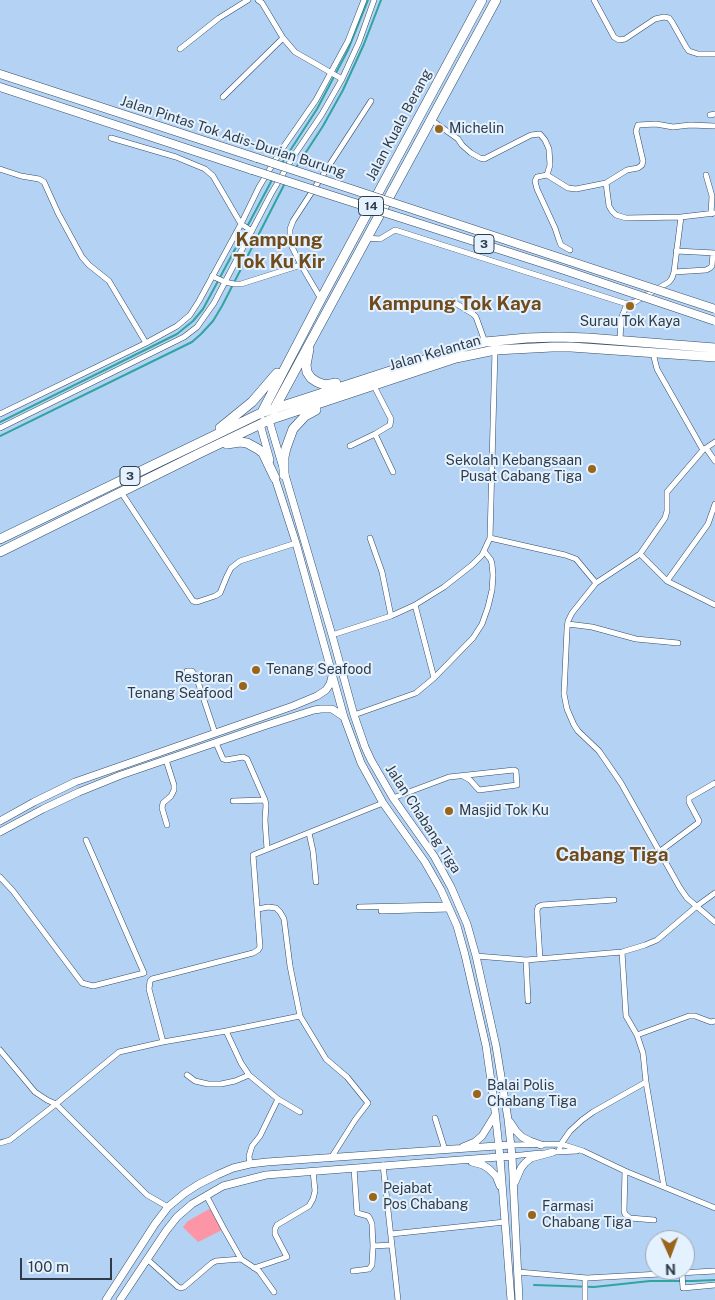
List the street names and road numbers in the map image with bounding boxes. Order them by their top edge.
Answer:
street label: Jalan Kuala Berang [362,66,436,184]
street label: Jalan Pintas Tok Adis-Durian Burung [118,93,348,181]
road number: 14 [358,197,384,216]
road number: 3 [474,234,494,253]
street label: Jalan Kelantan [387,332,483,374]
road number: 3 [120,466,140,486]
street label: Jalan Chabang Tiga [382,762,464,876]

